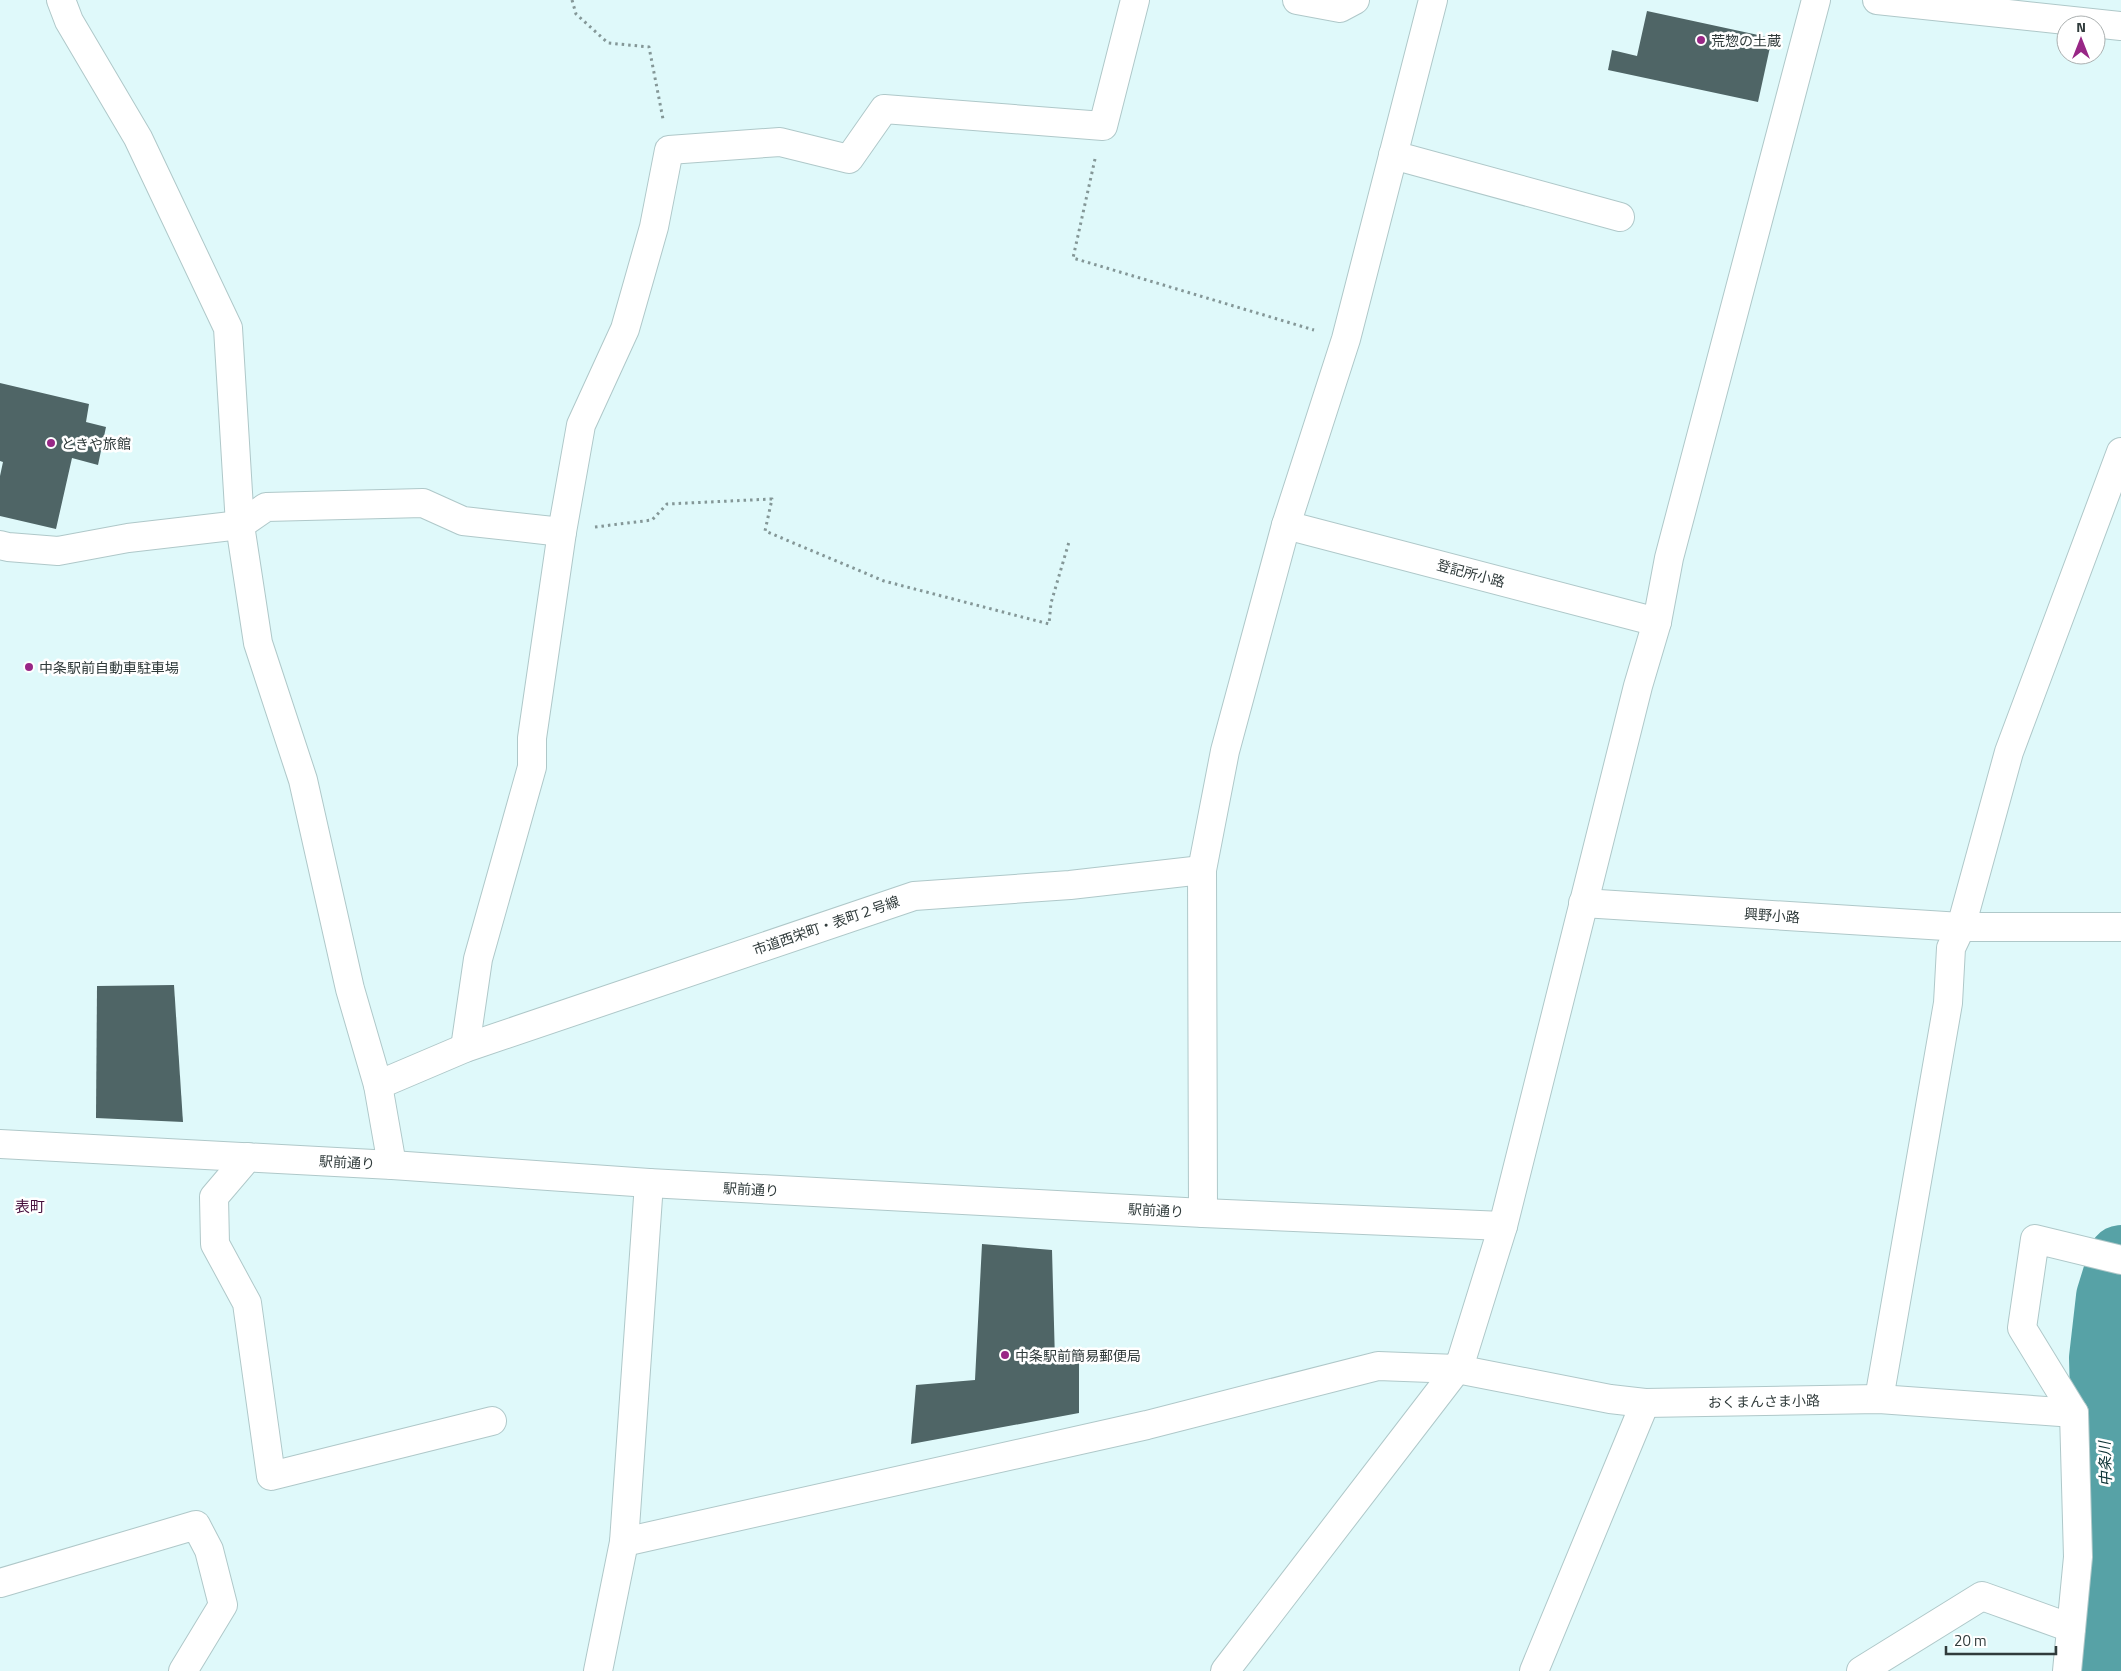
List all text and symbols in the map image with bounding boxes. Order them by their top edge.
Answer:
north arrow [2056,15,2106,65]
text: N [2076,16,2086,37]
place label: 荒惣の土蔵 [1711,30,1781,51]
marker: 荒惣の土蔵 [1695,34,1707,46]
place label: ときや旅館 [61,433,131,454]
marker: ときや旅館 [45,437,57,449]
street label: 登記所小路 [1434,554,1508,592]
place label: 中条駅前自動車駐車場 [39,657,179,678]
marker: 中条駅前自動車駐車場 [23,661,35,673]
street label: 市道西栄町・表町２号線 [750,890,902,960]
street label: 興野小路 [1743,903,1801,927]
street label: 駅前通り [318,1150,376,1174]
street label: 駅前通り [722,1177,780,1201]
district label: 表町 [15,1195,45,1218]
street label: 駅前通り [1127,1198,1185,1222]
place label: 中条駅前簡易郵便局 [1015,1345,1141,1366]
marker: 中条駅前簡易郵便局 [999,1349,1011,1361]
street label: おくまんさま小路 [1708,1390,1820,1412]
water label: 中条川 [2093,1439,2117,1487]
scale bar [1946,1624,2056,1656]
text: 20 m [1954,1629,1987,1652]

